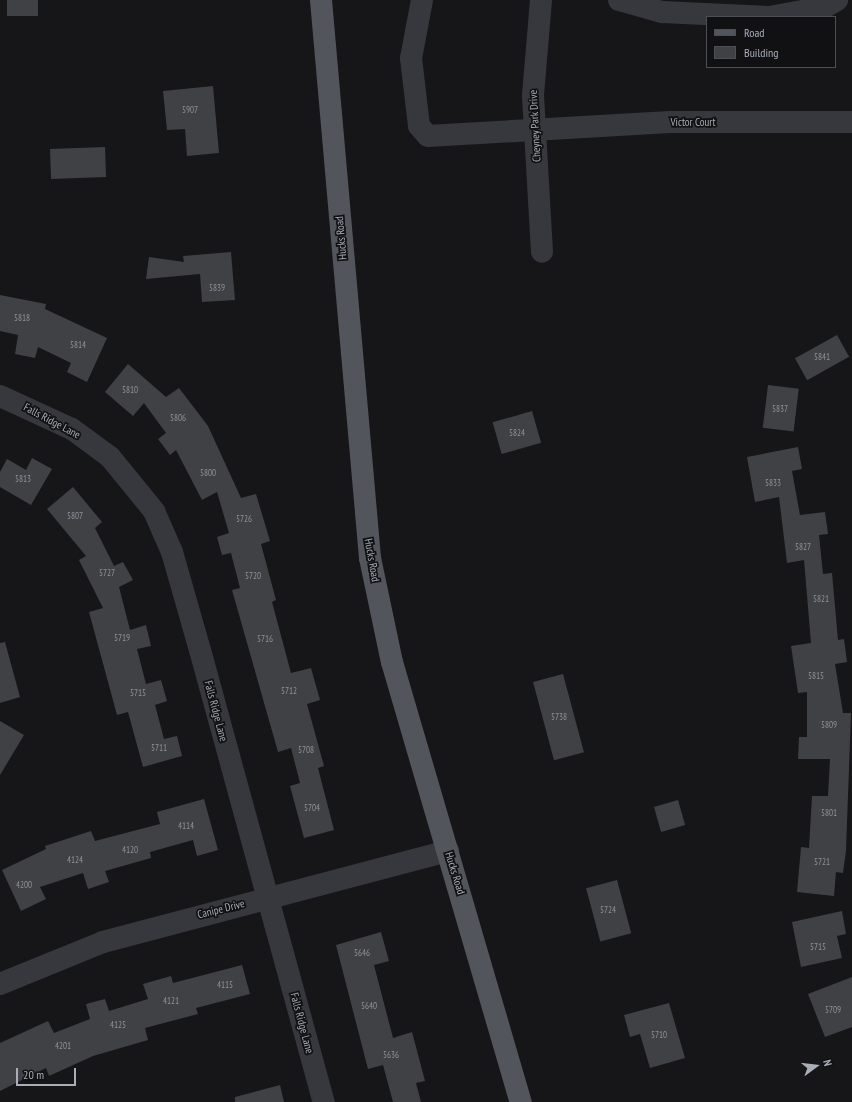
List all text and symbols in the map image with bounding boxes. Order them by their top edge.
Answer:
legend [706,16,836,68]
text: Road [744,25,764,40]
text: Building [744,45,779,60]
street label: Cheyney Park Drive [527,89,543,163]
house number: 5907 [182,105,198,115]
street label: Victor Court [671,115,715,129]
street label: Hucks Road [333,216,349,260]
house number: 5839 [209,283,225,293]
house number: 5818 [14,313,30,323]
house number: 5814 [70,340,86,350]
house number: 5841 [814,352,830,362]
house number: 5810 [122,385,138,395]
street label: Falls Ridge Lane [21,401,83,441]
house number: 5837 [772,404,788,414]
house number: 5806 [170,413,186,423]
house number: 5824 [509,428,525,438]
house number: 5800 [200,468,216,478]
house number: 5813 [15,474,31,484]
house number: 5833 [765,478,781,488]
house number: 5807 [67,511,83,521]
house number: 5726 [236,514,252,524]
street label: Hucks Road [362,537,382,583]
house number: 5827 [795,542,811,552]
house number: 5727 [99,568,115,578]
house number: 5720 [245,571,261,581]
house number: 5821 [813,594,829,604]
house number: 5719 [114,633,130,643]
house number: 5716 [257,634,273,644]
house number: 5815 [808,671,824,681]
street label: Falls Ridge Lane [202,679,230,743]
house number: 5712 [281,686,297,696]
house number: 5715 [130,688,146,698]
house number: 5738 [551,712,567,722]
house number: 5809 [821,720,837,730]
house number: 5711 [151,743,167,753]
house number: 5708 [298,745,314,755]
house number: 5704 [304,803,320,813]
house number: 5801 [821,808,837,818]
house number: 4114 [178,821,194,831]
house number: 4120 [122,845,138,855]
street label: Hucks Road [442,850,468,896]
house number: 4124 [67,855,83,865]
house number: 5721 [814,857,830,867]
house number: 4200 [16,880,32,890]
street label: Canipe Drive [196,897,246,921]
house number: 5724 [600,905,616,915]
house number: 5715 [810,942,826,952]
house number: 5646 [354,948,370,958]
house number: 4115 [217,980,233,990]
street label: Falls Ridge Lane [288,991,316,1055]
house number: 4121 [163,996,179,1006]
house number: 5640 [361,1001,377,1011]
house number: 5709 [825,1005,841,1015]
house number: 4125 [110,1020,126,1030]
house number: 5710 [651,1030,667,1040]
house number: 4201 [55,1041,71,1051]
north arrow [796,1046,836,1086]
house number: 5636 [383,1050,399,1060]
text: N [820,1058,835,1068]
scale bar [18,1060,78,1086]
text: 20 m [23,1067,44,1082]

